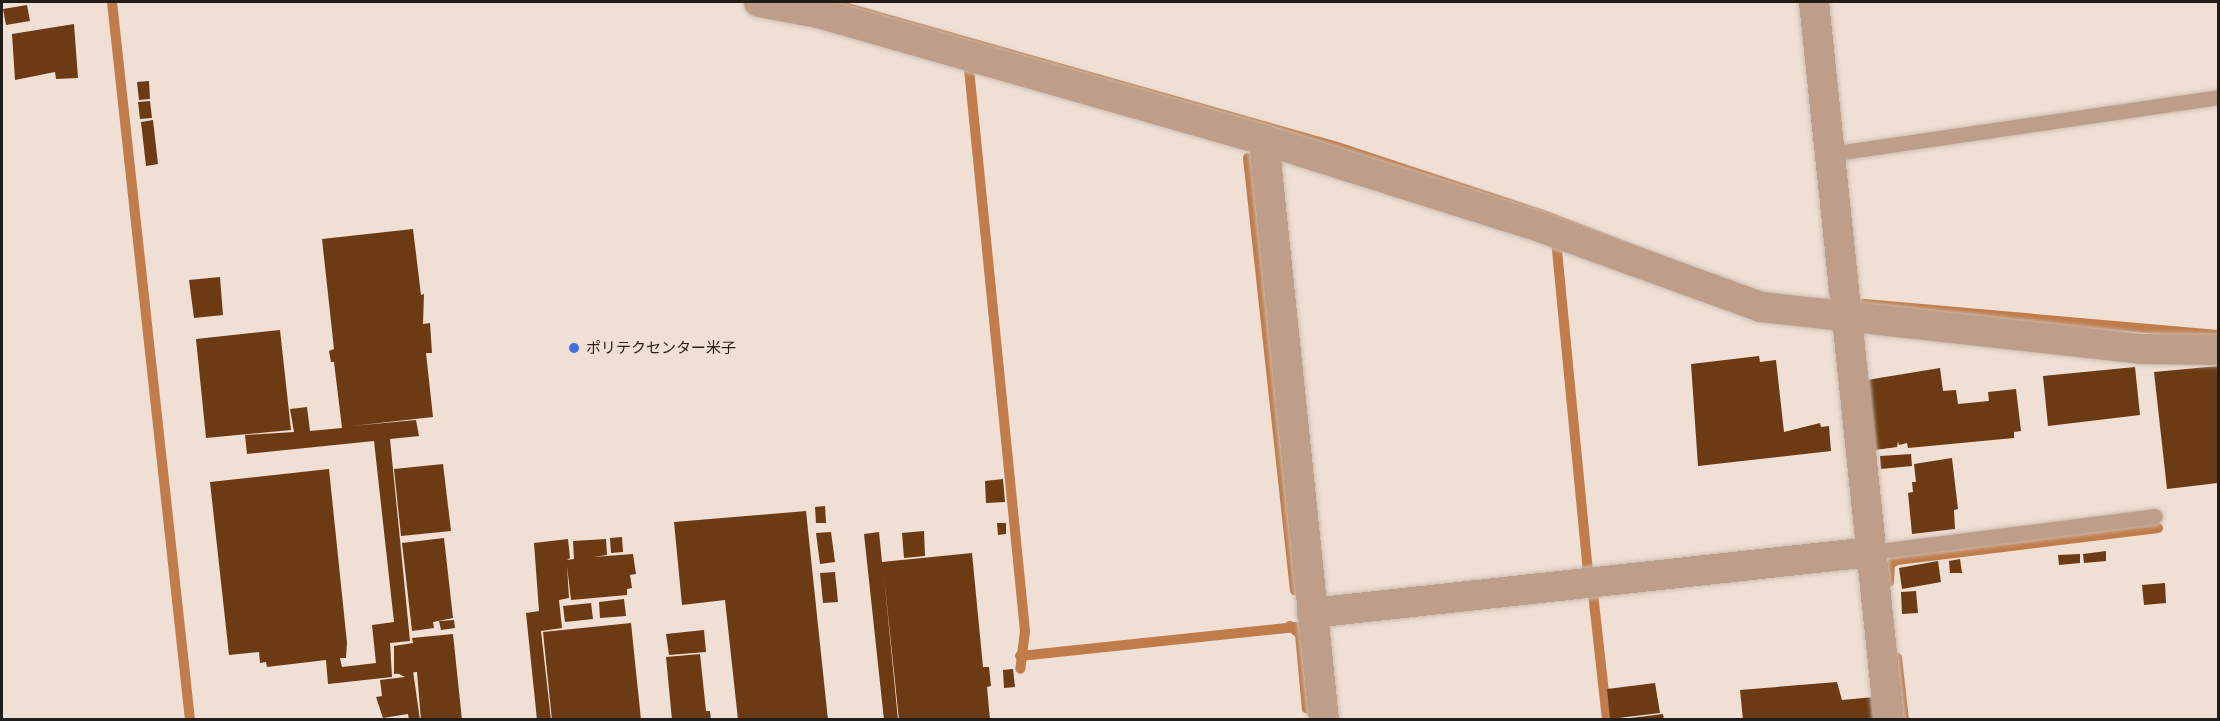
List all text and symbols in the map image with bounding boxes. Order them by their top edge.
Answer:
place label: ポリテクセンター米子 [586,339,736,357]
marker: ポリテクセンター米子 [567,341,581,355]

